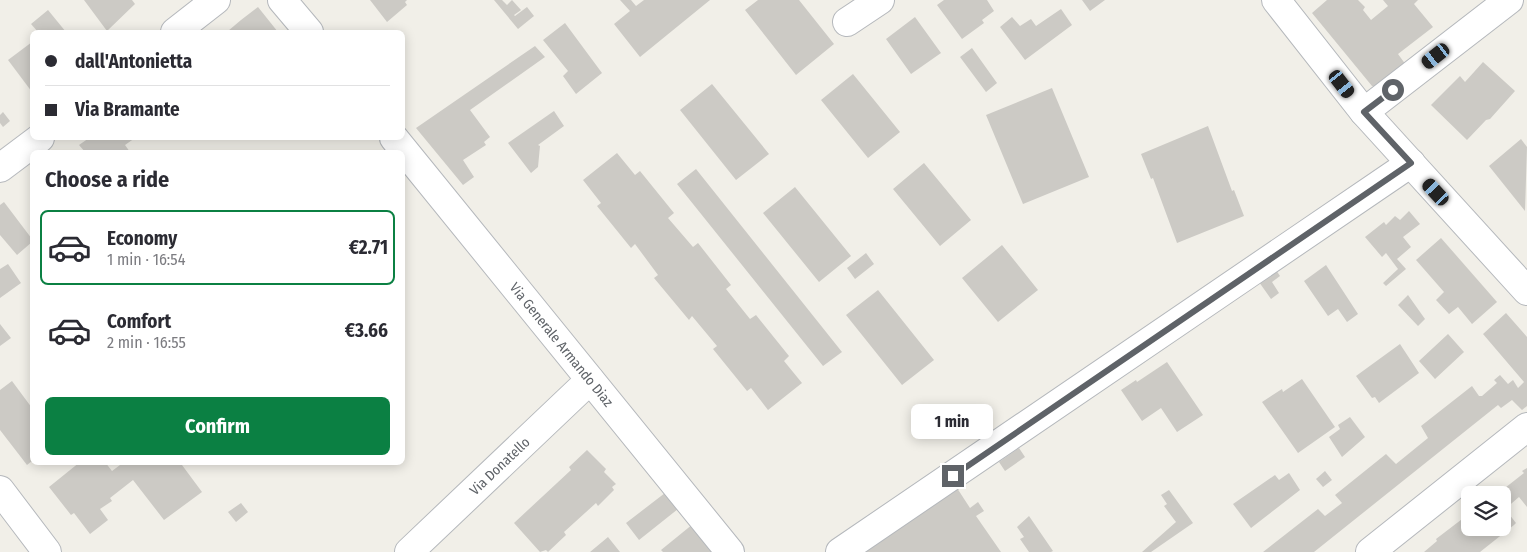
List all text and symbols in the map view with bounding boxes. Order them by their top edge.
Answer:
car [1419,41,1452,71]
text: dall'Antonietta [75,50,192,73]
car [1326,68,1357,100]
route start [1382,79,1404,101]
text: Via Bramante [75,98,180,121]
text: Choose a ride [45,166,169,193]
car [1420,176,1451,208]
icon: car [47,225,92,270]
text: Economy [107,227,177,250]
text: €2.71 [349,236,388,259]
text: 1 min · 16:54 [107,250,185,269]
street label: Via Generale Armando Diaz [506,279,617,410]
icon: car [47,308,92,353]
text: Comfort [107,310,171,333]
text: €3.66 [345,319,388,342]
text: 2 min · 16:55 [107,333,186,352]
button: Confirm [45,397,390,455]
callout: 1 min [912,404,994,438]
text: 1 min [935,412,969,431]
street label: Via Donatello [466,433,533,498]
route end [942,465,964,487]
map controls [1461,486,1511,536]
button: layers [1461,486,1511,536]

